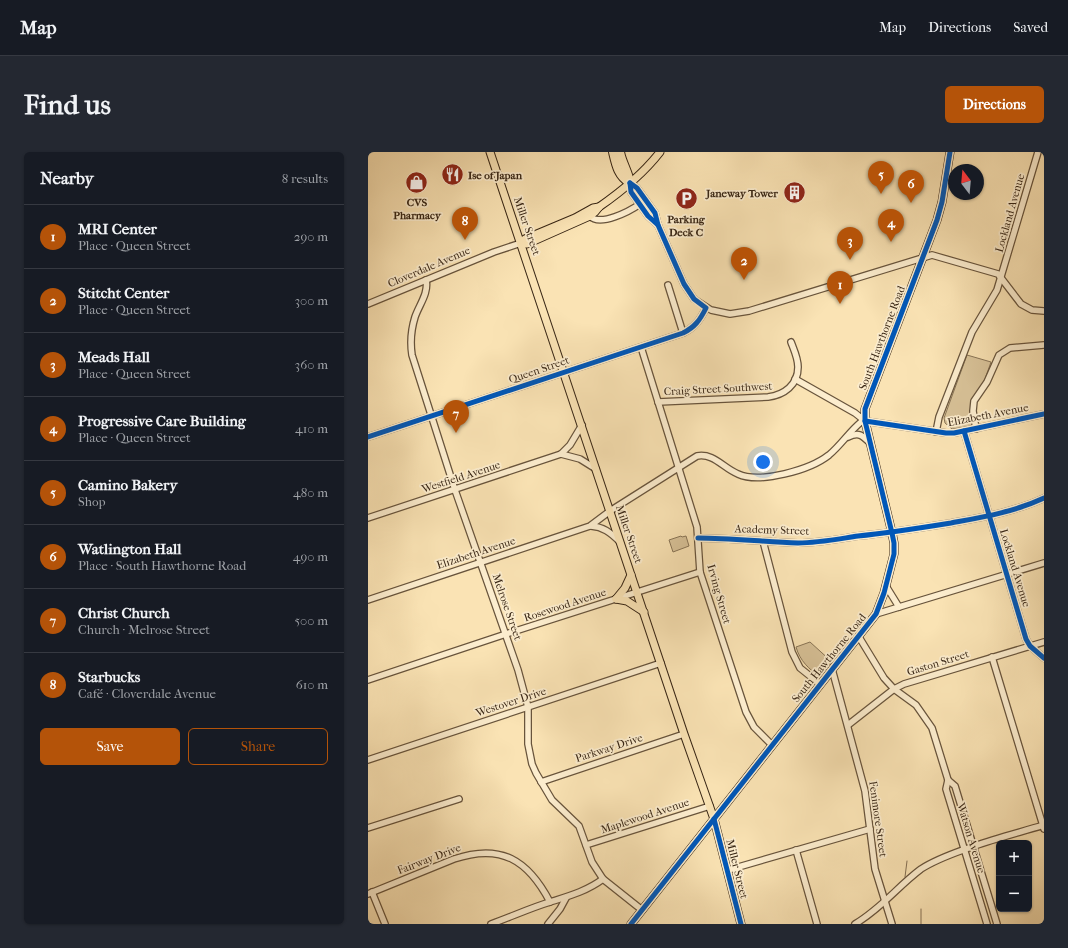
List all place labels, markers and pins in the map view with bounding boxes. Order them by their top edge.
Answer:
pin: 5 [868,161,894,194]
restaurant icon: Ise of Japan [439,162,465,188]
shop icon: CVS Pharmacy [404,169,430,195]
place label: Ise of Japan [468,169,523,182]
pin: 6 [898,170,924,203]
building icon: Janeway Tower [781,180,807,206]
parking icon: Parking Deck C [673,186,699,212]
place label: Janeway Tower [705,187,778,200]
place label: CVS Pharmacy [393,196,442,222]
pin: 8 [452,207,478,240]
pin: 4 [878,209,904,242]
place label: Parking Deck C [667,213,706,239]
pin: 3 [837,227,863,260]
pin: 2 [731,247,757,280]
pin: 1 [827,271,853,304]
pin: 7 [443,400,469,433]

